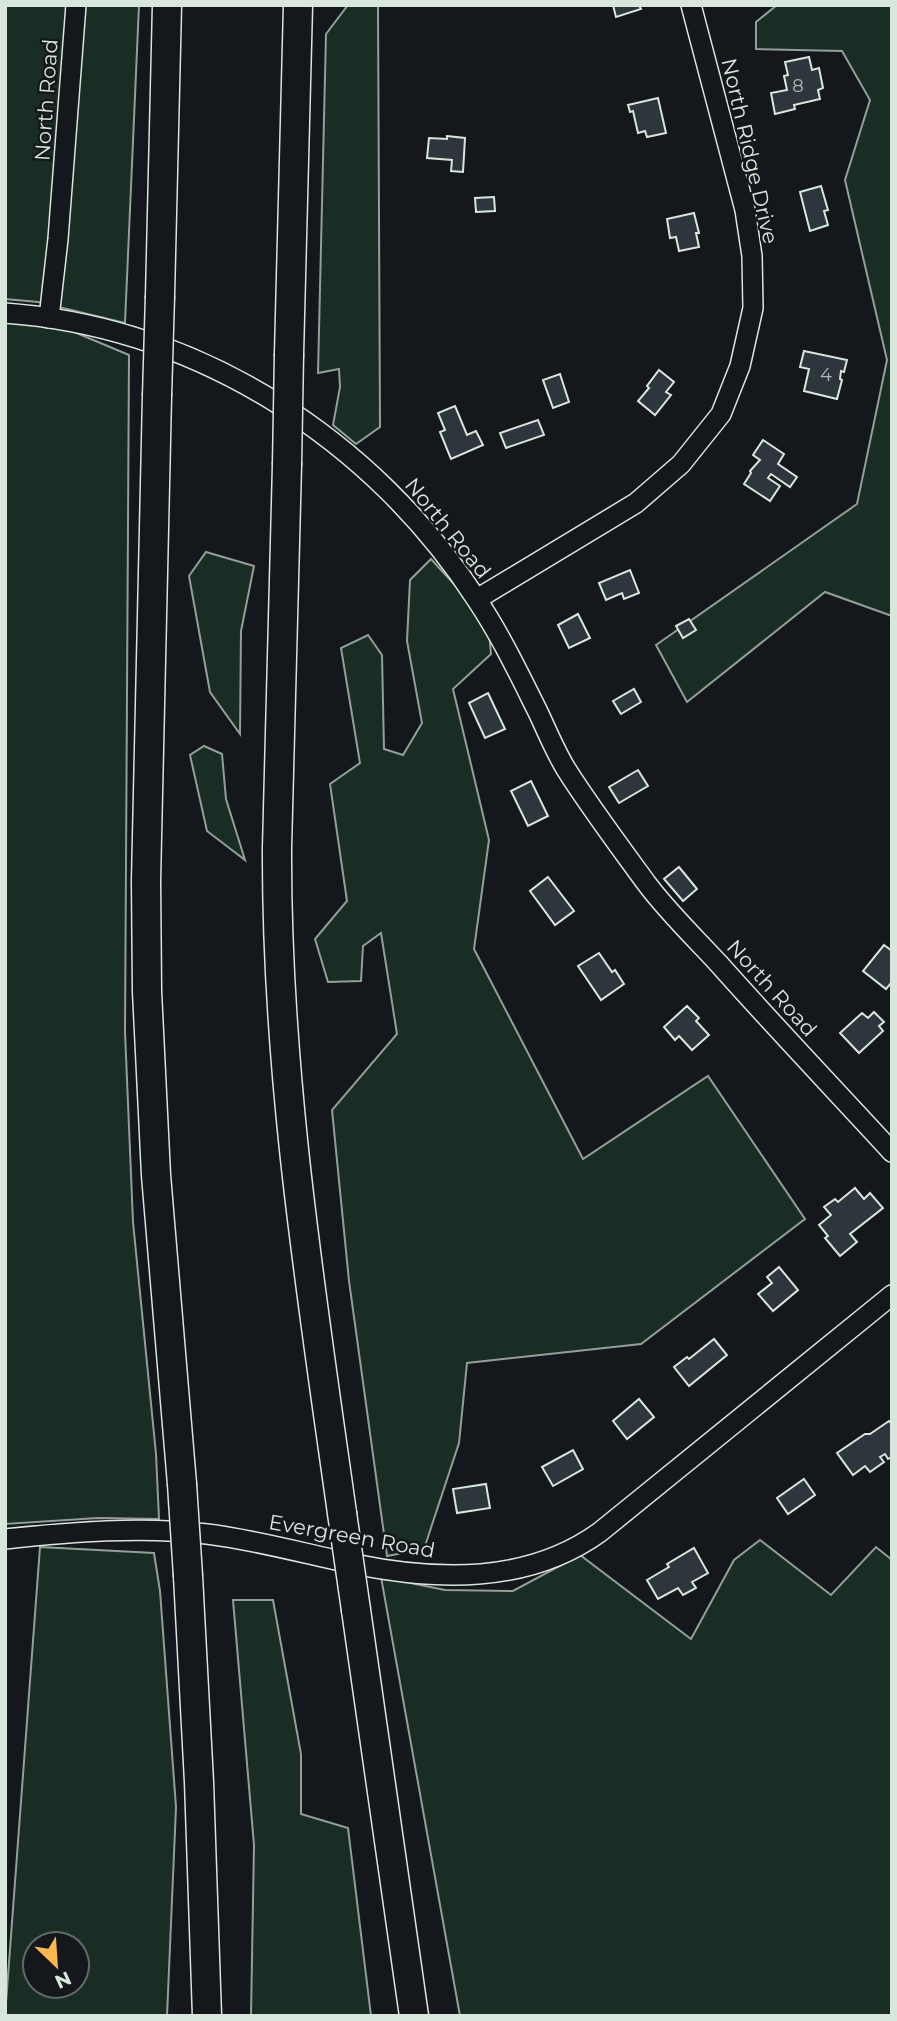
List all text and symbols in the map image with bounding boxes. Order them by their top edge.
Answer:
street label: North Road [29,38,63,162]
street label: North Ridge Drive [716,56,784,246]
house number: 8 [792,75,804,97]
house number: 4 [820,364,832,386]
street label: North Road [400,473,496,583]
street label: North Road [722,934,822,1042]
street label: Evergreen Road [267,1509,437,1563]
north arrow [21,1930,91,2000]
text: N [51,1966,75,1994]

